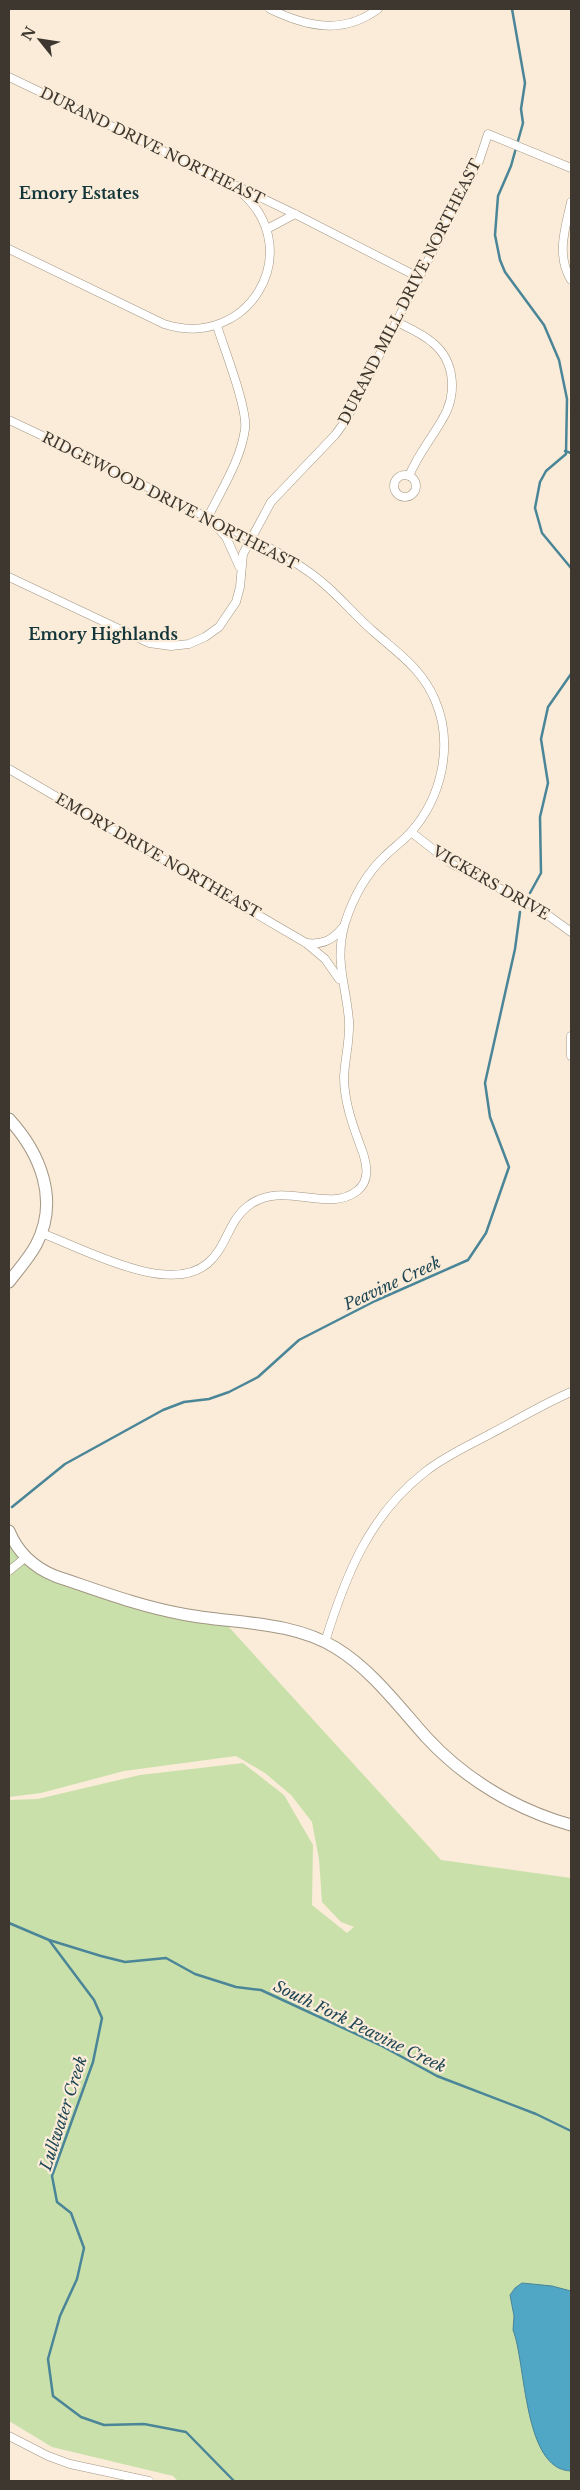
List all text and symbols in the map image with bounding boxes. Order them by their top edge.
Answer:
north arrow [15,15,65,65]
text: N [18,23,40,44]
street label: DURAND DRIVE NORTHEAST [37,83,268,208]
street label: DURAND MILL DRIVE NORTHEAST [334,156,485,428]
district label: Emory Estates [19,183,139,203]
street label: RIDGEWOOD DRIVE NORTHEAST [39,427,302,574]
district label: Emory Highlands [28,624,178,644]
street label: EMORY DRIVE NORTHEAST [52,789,264,922]
street label: VICKERS DRIVE [428,841,553,924]
water label: Peavine Creek [339,1252,444,1315]
water label: South Fork Peavine Creek [271,1976,449,2076]
water label: Lullwater Creek [35,2053,91,2174]

